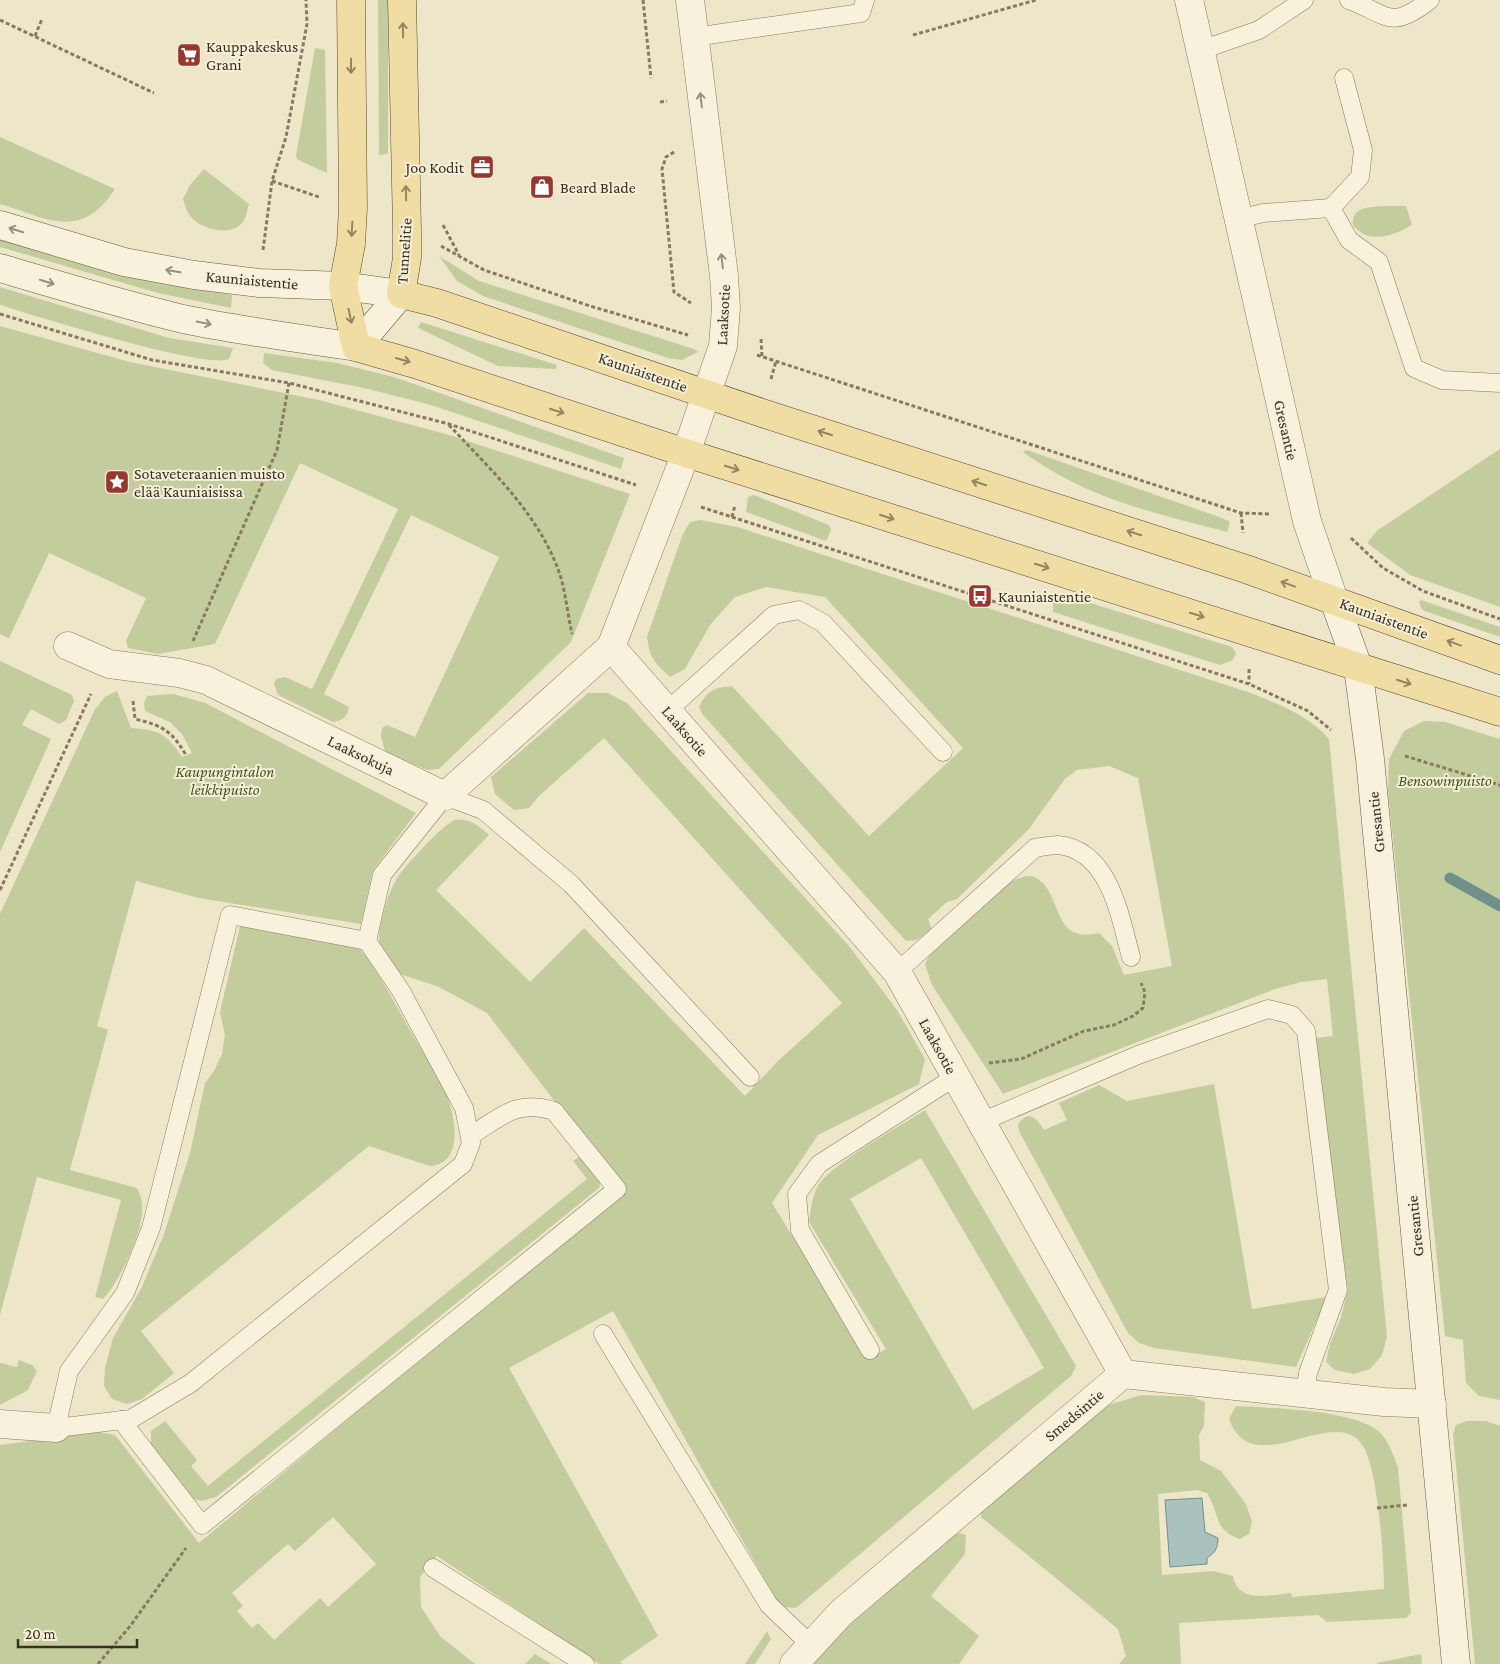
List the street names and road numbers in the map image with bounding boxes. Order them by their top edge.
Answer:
street label: Tunnelitie [393,217,415,285]
street label: Kauniaistentie [205,267,299,293]
street label: Laaksotie [713,284,733,346]
street label: Kauniaistentie [596,349,690,395]
street label: Gresantie [1271,398,1301,462]
street label: Kauniaistentie [1337,594,1431,642]
street label: Laaksotie [659,702,711,760]
street label: Laaksokuja [324,732,398,780]
street label: Gresantie [1364,791,1388,853]
street label: Laaksotie [916,1015,960,1077]
street label: Gresantie [1403,1195,1427,1257]
street label: Smedsintie [1041,1386,1107,1444]

